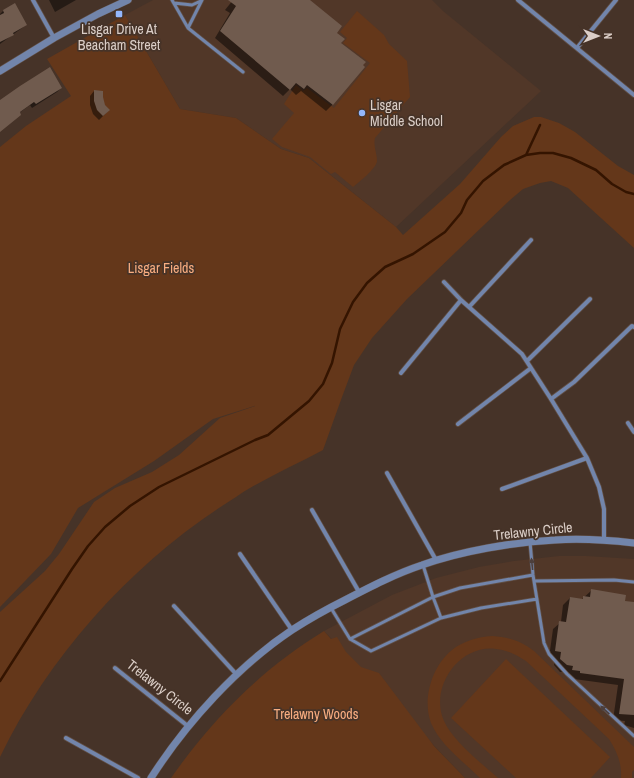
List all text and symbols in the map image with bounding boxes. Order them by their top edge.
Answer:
marker: Lisgar Drive At Beacham Street [114,9,124,19]
north arrow [578,16,618,56]
place label: Lisgar Drive At Beacham Street [78,20,160,54]
text: N [601,33,615,39]
place label: Lisgar Middle School [370,96,443,130]
marker: Lisgar Middle School [357,108,367,118]
park label: Lisgar Fields [128,259,194,277]
street label: Trelawny Circle [493,518,573,544]
one-way arrow [529,558,536,570]
street label: Trelawny Circle [123,655,197,719]
park label: Trelawny Woods [274,705,359,723]
one-way arrow [600,705,610,715]

